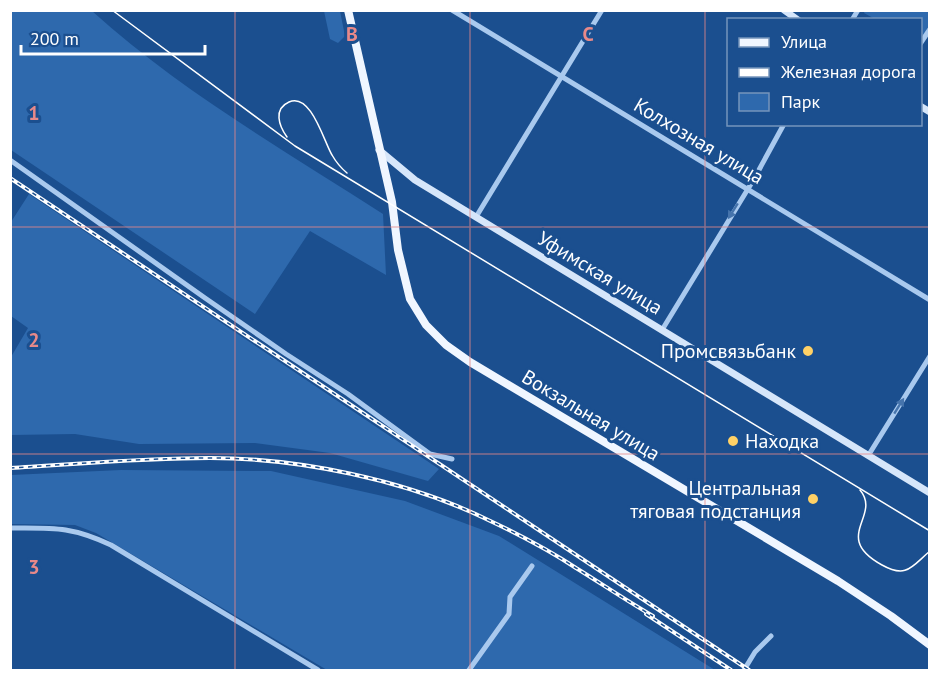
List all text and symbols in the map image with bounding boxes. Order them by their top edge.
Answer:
scale bar [21,18,206,56]
legend [727,18,922,126]
text: B [346,21,358,47]
text: C [582,21,594,47]
text: 200 m [30,27,79,50]
text: Улица [781,30,827,53]
text: Железная дорога [780,60,916,83]
text: Парк [781,90,821,113]
street label: Колхозная улица [629,92,769,190]
text: 1 [28,100,40,126]
one-way arrow [728,203,739,219]
street label: Уфимская улица [533,225,667,321]
text: 2 [28,327,40,353]
place label: Промсвязьбанк [661,338,796,364]
marker: Промсвязьбанк [801,344,815,358]
street label: Вокзальная улица [517,364,665,466]
one-way arrow [893,398,904,414]
place label: Находка [745,428,819,454]
marker: Находка [726,434,740,448]
place label: Центральная тяговая подстанция [630,475,801,524]
marker: Центральная тяговая подстанция [806,492,820,506]
text: 3 [28,554,40,580]

